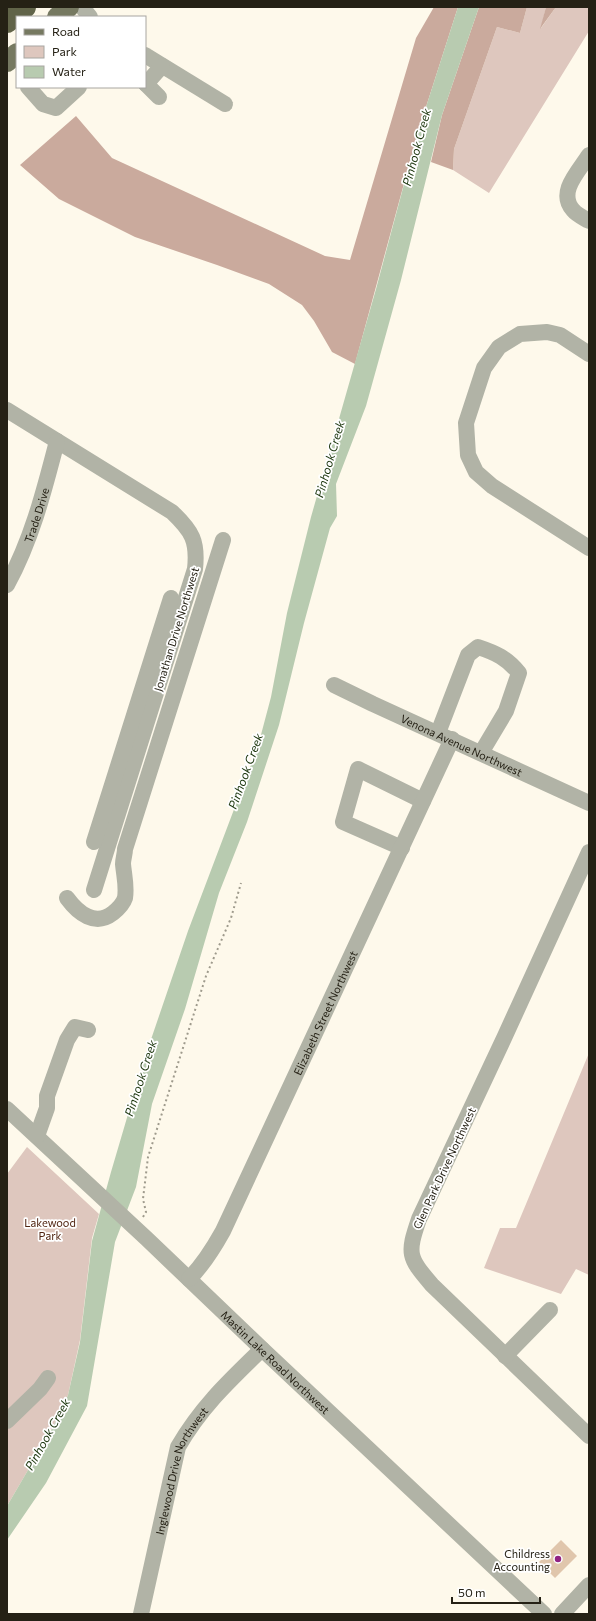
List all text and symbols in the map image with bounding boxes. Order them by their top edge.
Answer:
legend [16,16,146,88]
text: Road [52,24,80,38]
text: Park [52,44,78,58]
text: Water [52,64,86,78]
water label: Pinhook Creek [399,106,433,187]
water label: Pinhook Creek [311,418,347,499]
street label: Trade Drive [21,486,51,544]
street label: Jonathan Drive Northwest [151,565,202,693]
street label: Venona Avenue Northwest [399,711,525,778]
water label: Pinhook Creek [225,731,265,811]
street label: Elizabeth Street Northwest [290,948,359,1077]
water label: Pinhook Creek [121,1038,159,1118]
street label: Glen Park Drive Northwest [410,1105,478,1231]
park label: Lakewood Park [24,1216,76,1242]
street label: Mastin Lake Road Northwest [219,1307,333,1416]
water label: Pinhook Creek [22,1395,73,1472]
street label: Inglewood Drive Northwest [152,1404,210,1536]
place label: Childress Accounting [493,1547,550,1573]
marker: Childress Accounting [553,1554,563,1564]
scale bar [452,1579,540,1605]
text: 50 m [458,1585,486,1599]

